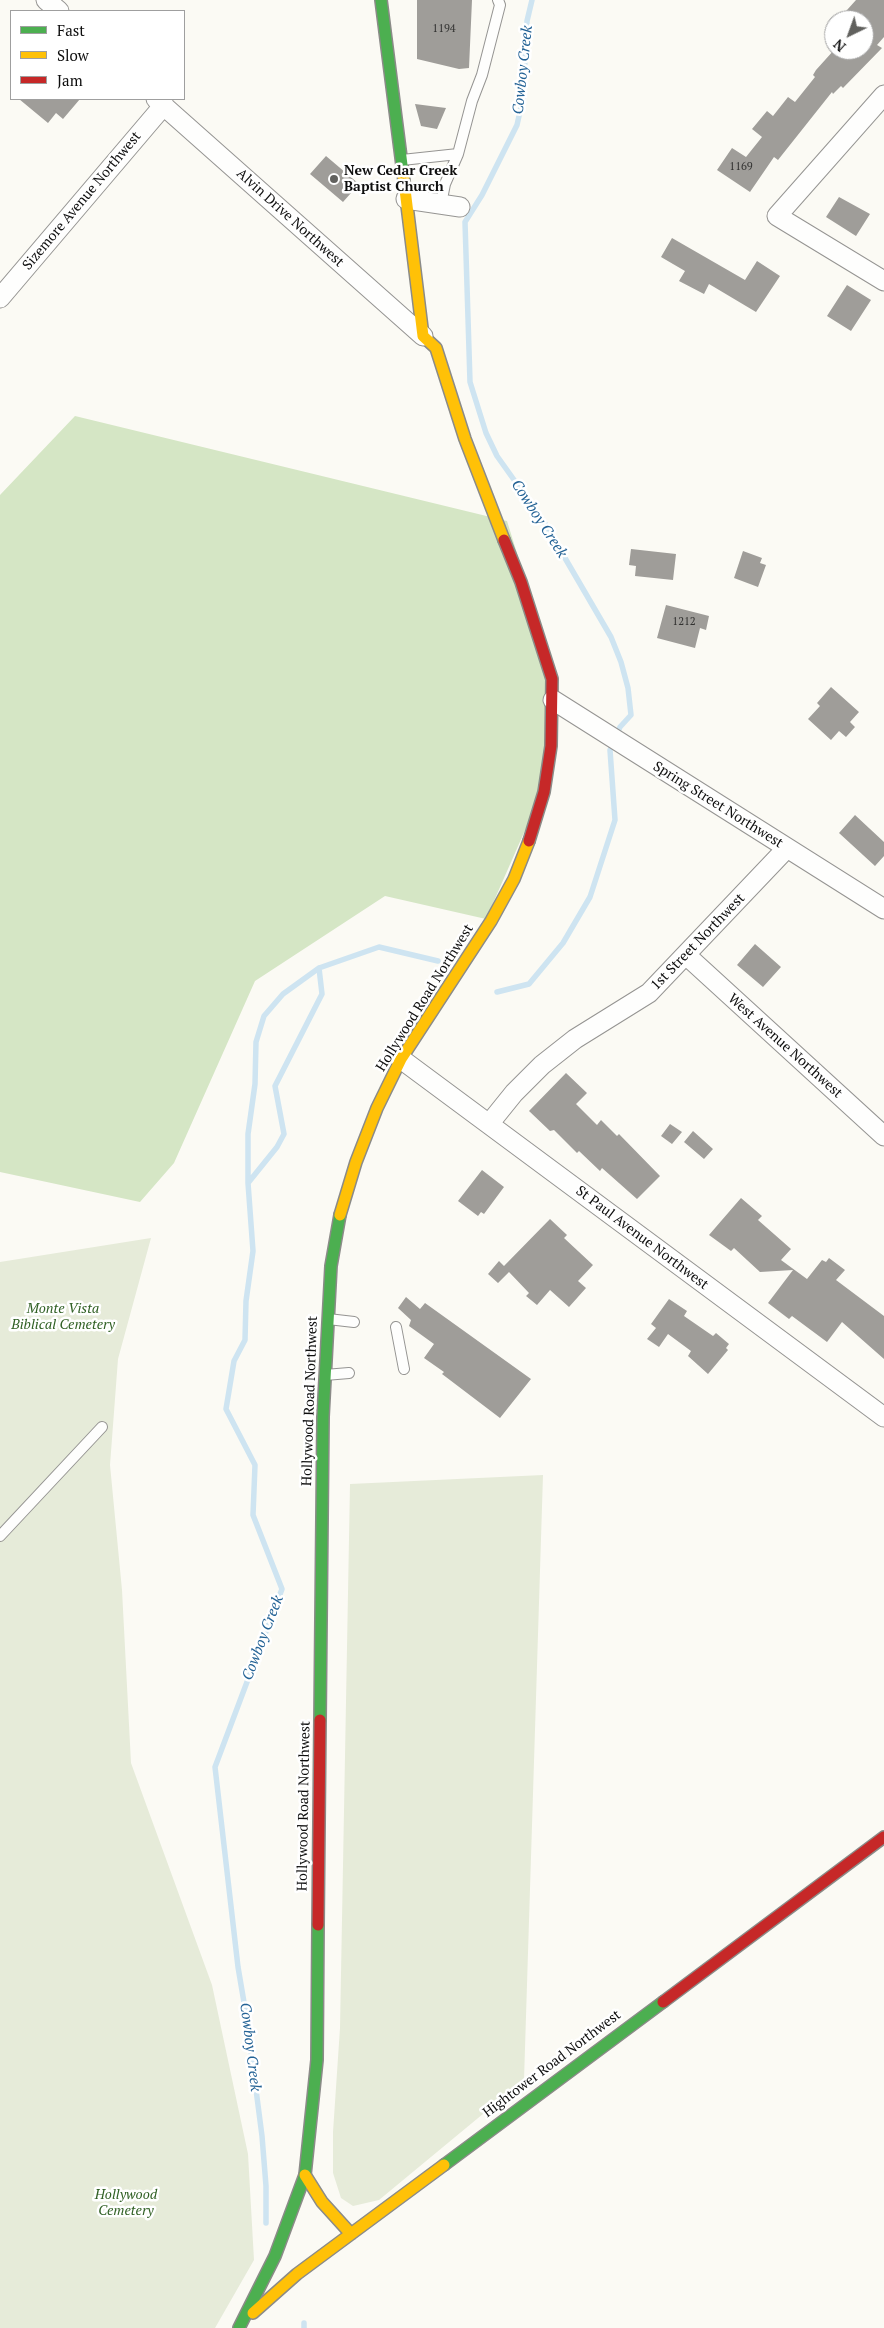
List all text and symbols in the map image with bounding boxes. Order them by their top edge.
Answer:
legend [10,10,185,100]
north arrow [824,10,874,60]
text: Fast [57,20,85,40]
house number: 1194 [432,22,456,36]
water label: Cowboy Creek [509,25,537,115]
text: N [829,35,850,56]
text: Slow [57,45,89,65]
text: Jam [57,70,83,90]
street label: Sizemore Avenue Northwest [19,128,145,274]
house number: 1169 [729,160,753,174]
place label: New Cedar Creek Baptist Church [344,163,457,196]
street label: Alvin Drive Northwest [233,165,347,271]
marker: New Cedar Creek Baptist Church [328,173,340,185]
water label: Cowboy Creek [507,477,571,561]
house number: 1212 [672,615,696,629]
street label: Spring Street Northwest [650,758,786,852]
street label: 1st Street Northwest [648,890,748,994]
street label: Hollywood Road Northwest [373,921,477,1075]
street label: West Avenue Northwest [724,990,846,1102]
street label: St Paul Avenue Northwest [572,1183,712,1293]
park label: Monte Vista Biblical Cemetery [11,1301,115,1334]
street label: Hollywood Road Northwest [299,1316,321,1486]
water label: Cowboy Creek [239,1593,287,1683]
street label: Hollywood Road Northwest [294,1721,314,1891]
water label: Cowboy Creek [236,2002,264,2092]
street label: Hightower Road Northwest [480,2007,624,2121]
park label: Hollywood Cemetery [95,2187,157,2220]

